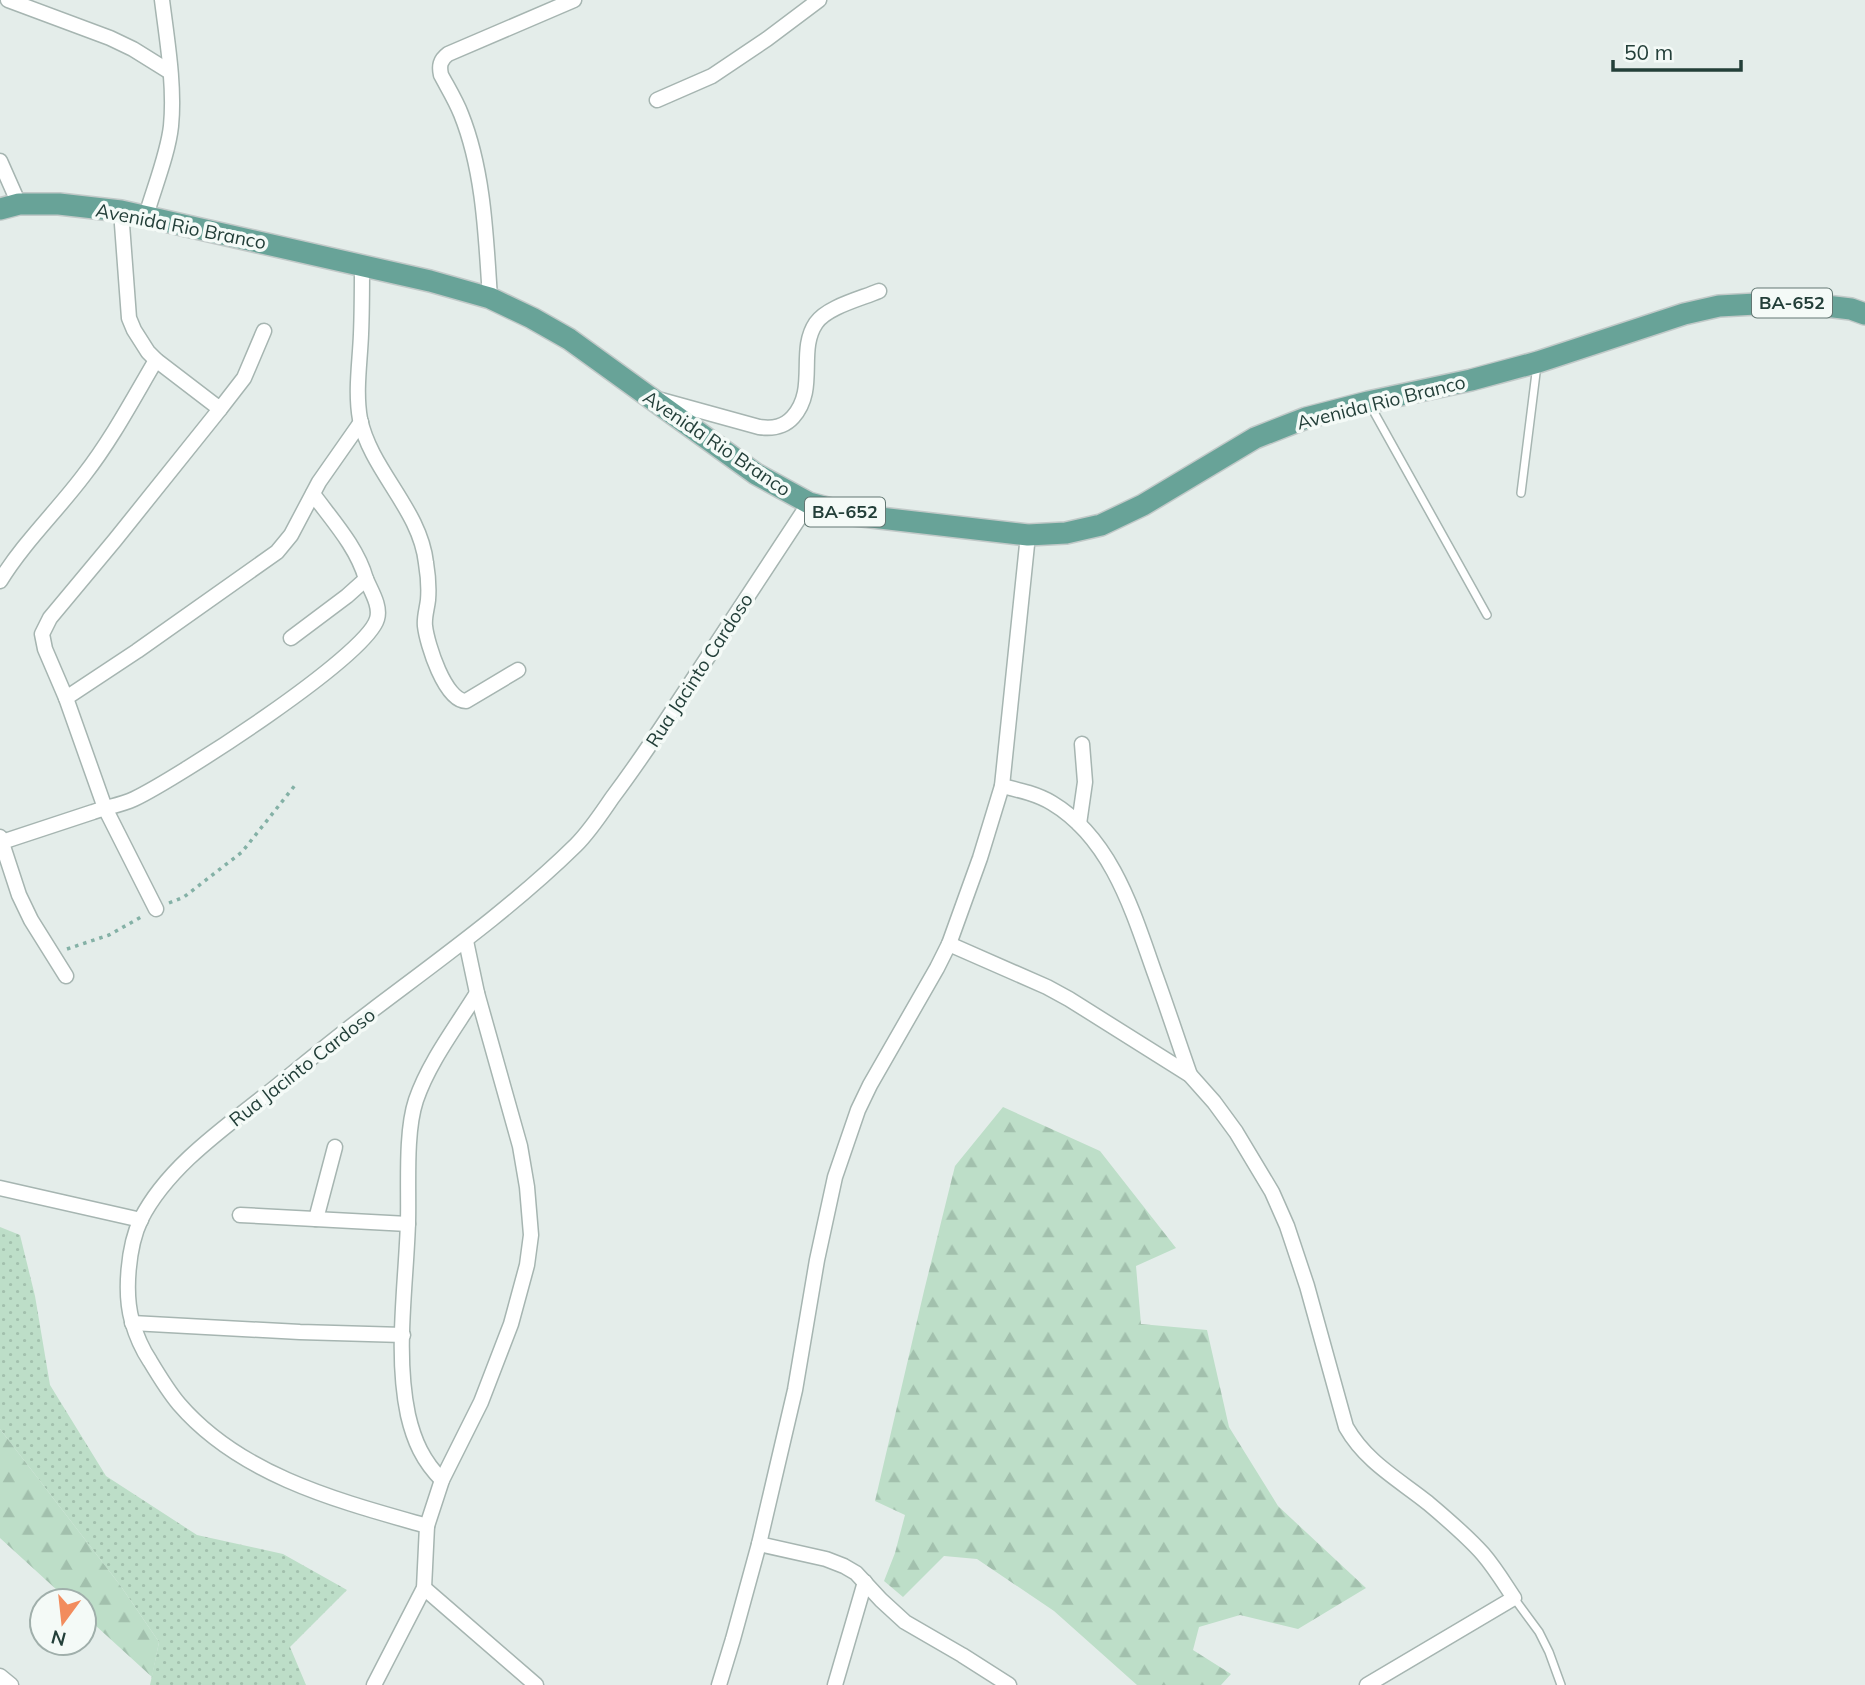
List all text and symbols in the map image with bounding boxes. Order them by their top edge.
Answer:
scale bar [1613,28,1741,72]
text: 50 m [1624,39,1673,65]
street label: Avenida Rio Branco [94,198,268,254]
road number: BA-652 [1752,288,1832,318]
street label: Avenida Rio Branco [1294,369,1468,435]
street label: Avenida Rio Branco [639,385,795,501]
road number: BA-652 [805,498,885,526]
street label: Rua Jacinto Cardoso [640,588,758,752]
street label: Rua Jacinto Cardoso [224,1002,380,1132]
north arrow [28,1587,98,1657]
text: N [49,1625,69,1652]

